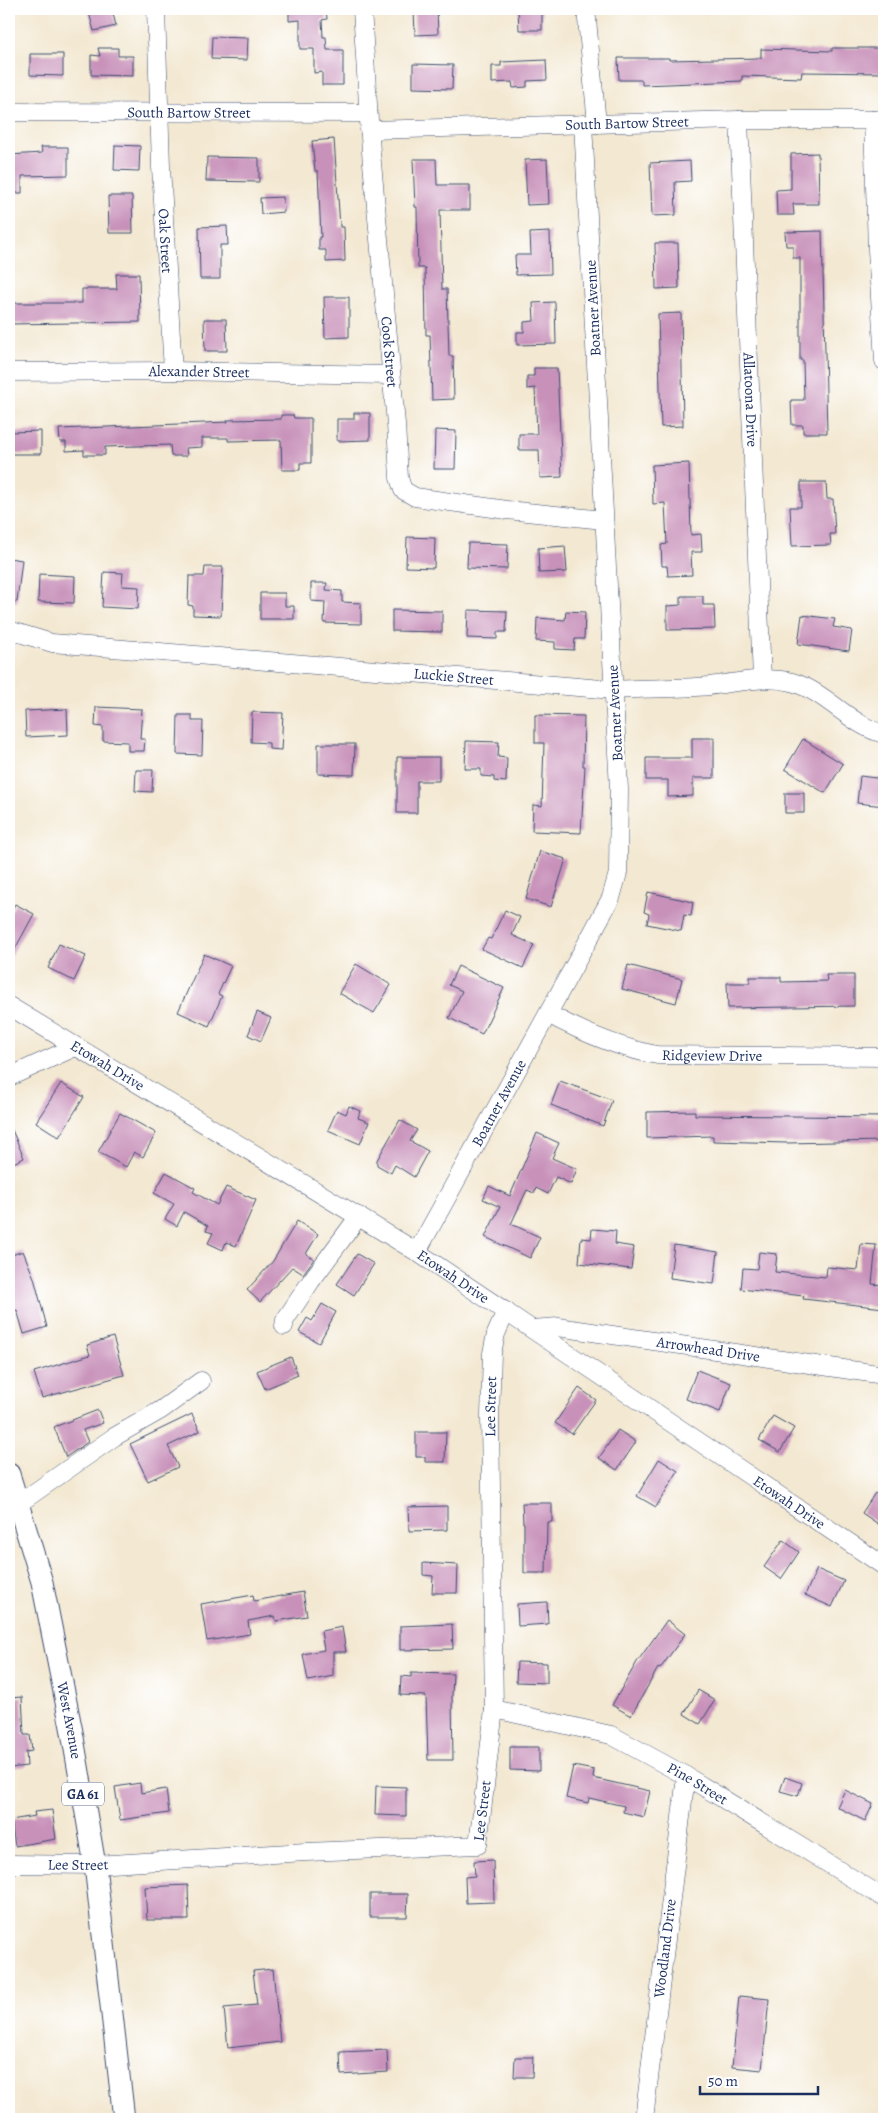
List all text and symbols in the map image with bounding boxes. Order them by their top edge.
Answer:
street label: South Bartow Street [127,102,251,123]
street label: South Bartow Street [565,111,689,135]
street label: Oak Street [153,208,177,274]
street label: Boatner Avenue [580,259,606,357]
street label: Cook Street [376,315,403,388]
street label: Allatoona Drive [739,351,762,448]
street label: Alexander Street [147,361,250,382]
street label: Luckie Street [413,663,495,690]
street label: Boatner Avenue [602,664,628,762]
street label: Etowah Drive [67,1035,148,1096]
street label: Ridgeview Drive [662,1045,763,1066]
street label: Boatner Avenue [467,1056,531,1150]
street label: Etowah Drive [413,1245,493,1308]
street label: Arrowhead Drive [654,1332,762,1367]
street label: Lee Street [480,1376,501,1437]
street label: Etowah Drive [749,1471,830,1534]
street label: West Avenue [52,1679,87,1761]
street label: Pine Street [664,1758,732,1809]
street label: Lee Street [469,1779,496,1842]
road number: GA 61 [62,1782,104,1806]
street label: Lee Street [47,1854,109,1875]
street label: Woodland Drive [649,1897,681,2000]
scale bar [700,2063,818,2095]
text: 50 m [708,2071,738,2091]

